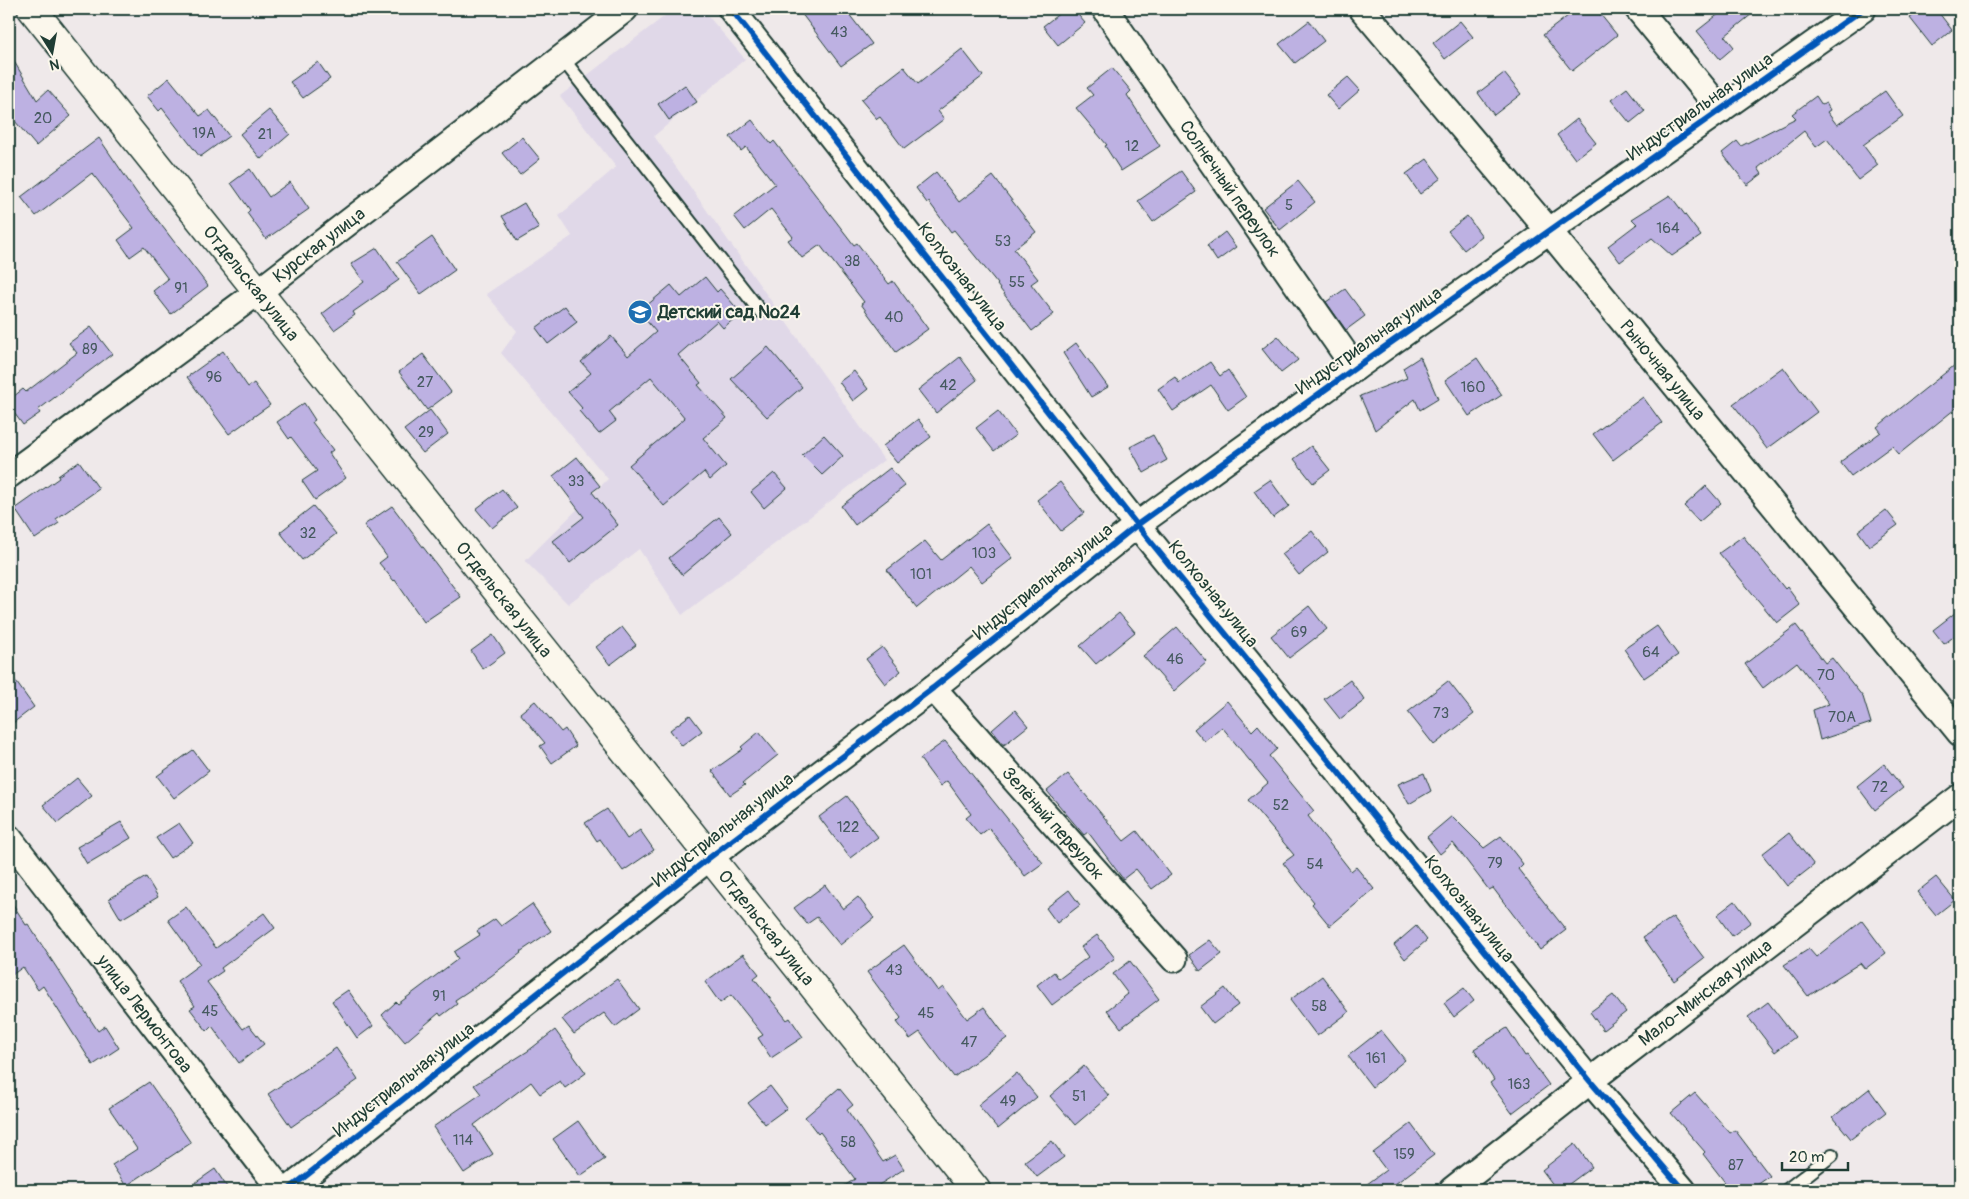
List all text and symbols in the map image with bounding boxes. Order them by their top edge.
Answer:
house number: 43 [830,23,848,42]
north arrow [28,28,78,78]
street label: Индустриальная улица [1622,48,1778,166]
text: N [48,55,61,74]
house number: 20 [34,109,52,128]
street label: Солнечный переулок [1174,116,1286,262]
house number: 19А [192,124,216,143]
house number: 21 [258,125,272,144]
house number: 12 [1125,137,1139,156]
house number: 5 [1285,196,1293,215]
street label: Курская улица [268,202,370,288]
street label: Колхозная улица [912,218,1012,336]
house number: 164 [1656,219,1680,238]
street label: Отдельская улица [198,221,304,346]
house number: 53 [995,232,1011,251]
house number: 38 [844,252,860,271]
house number: 55 [1009,273,1025,292]
house number: 91 [174,279,188,298]
street label: Индустриальная улица [1291,282,1447,400]
school or university icon: Детский сад №24 [627,299,653,325]
place label: Детский сад №24 [657,301,801,324]
house number: 40 [885,308,903,327]
street label: Рыночная улица [1615,315,1711,425]
house number: 89 [82,340,98,359]
house number: 96 [206,368,222,387]
house number: 27 [417,373,433,392]
house number: 42 [939,376,957,395]
house number: 160 [1461,378,1485,397]
house number: 29 [418,423,434,442]
house number: 33 [568,472,584,491]
street label: Индустриальная улица [968,519,1118,645]
house number: 32 [300,524,316,543]
street label: Колхозная улица [1163,536,1263,652]
street label: Отдельская улица [451,537,557,662]
house number: 103 [972,544,996,563]
house number: 101 [910,565,932,584]
house number: 69 [1291,623,1307,642]
house number: 64 [1642,643,1660,662]
house number: 46 [1166,650,1184,669]
house number: 70 [1817,666,1835,685]
house number: 73 [1433,704,1449,723]
house number: 70А [1828,708,1856,727]
street label: Зелёный переулок [997,762,1110,885]
street label: Индустриальная улица [648,768,798,892]
house number: 72 [1872,778,1888,797]
house number: 52 [1273,796,1289,815]
house number: 122 [837,818,859,837]
street label: Колхозная улица [1419,851,1519,967]
house number: 79 [1487,854,1503,873]
house number: 54 [1307,855,1324,874]
street label: Отдельская улица [713,865,820,990]
street label: Мало-Минская улица [1634,934,1776,1051]
street label: улица Лермонтова [91,949,198,1077]
house number: 43 [885,961,903,980]
house number: 91 [432,987,446,1006]
house number: 58 [1311,997,1327,1016]
house number: 45 [202,1002,218,1021]
house number: 45 [918,1004,934,1023]
street label: Индустриальная улица [329,1018,479,1142]
house number: 47 [961,1033,977,1052]
house number: 161 [1366,1049,1386,1068]
house number: 163 [1508,1075,1530,1094]
house number: 51 [1072,1087,1086,1106]
house number: 49 [1000,1092,1016,1111]
house number: 114 [453,1131,474,1150]
house number: 58 [840,1133,856,1152]
scale bar [1782,1139,1848,1171]
house number: 159 [1393,1145,1415,1164]
text: 20 m [1789,1148,1824,1167]
house number: 87 [1728,1156,1744,1175]

